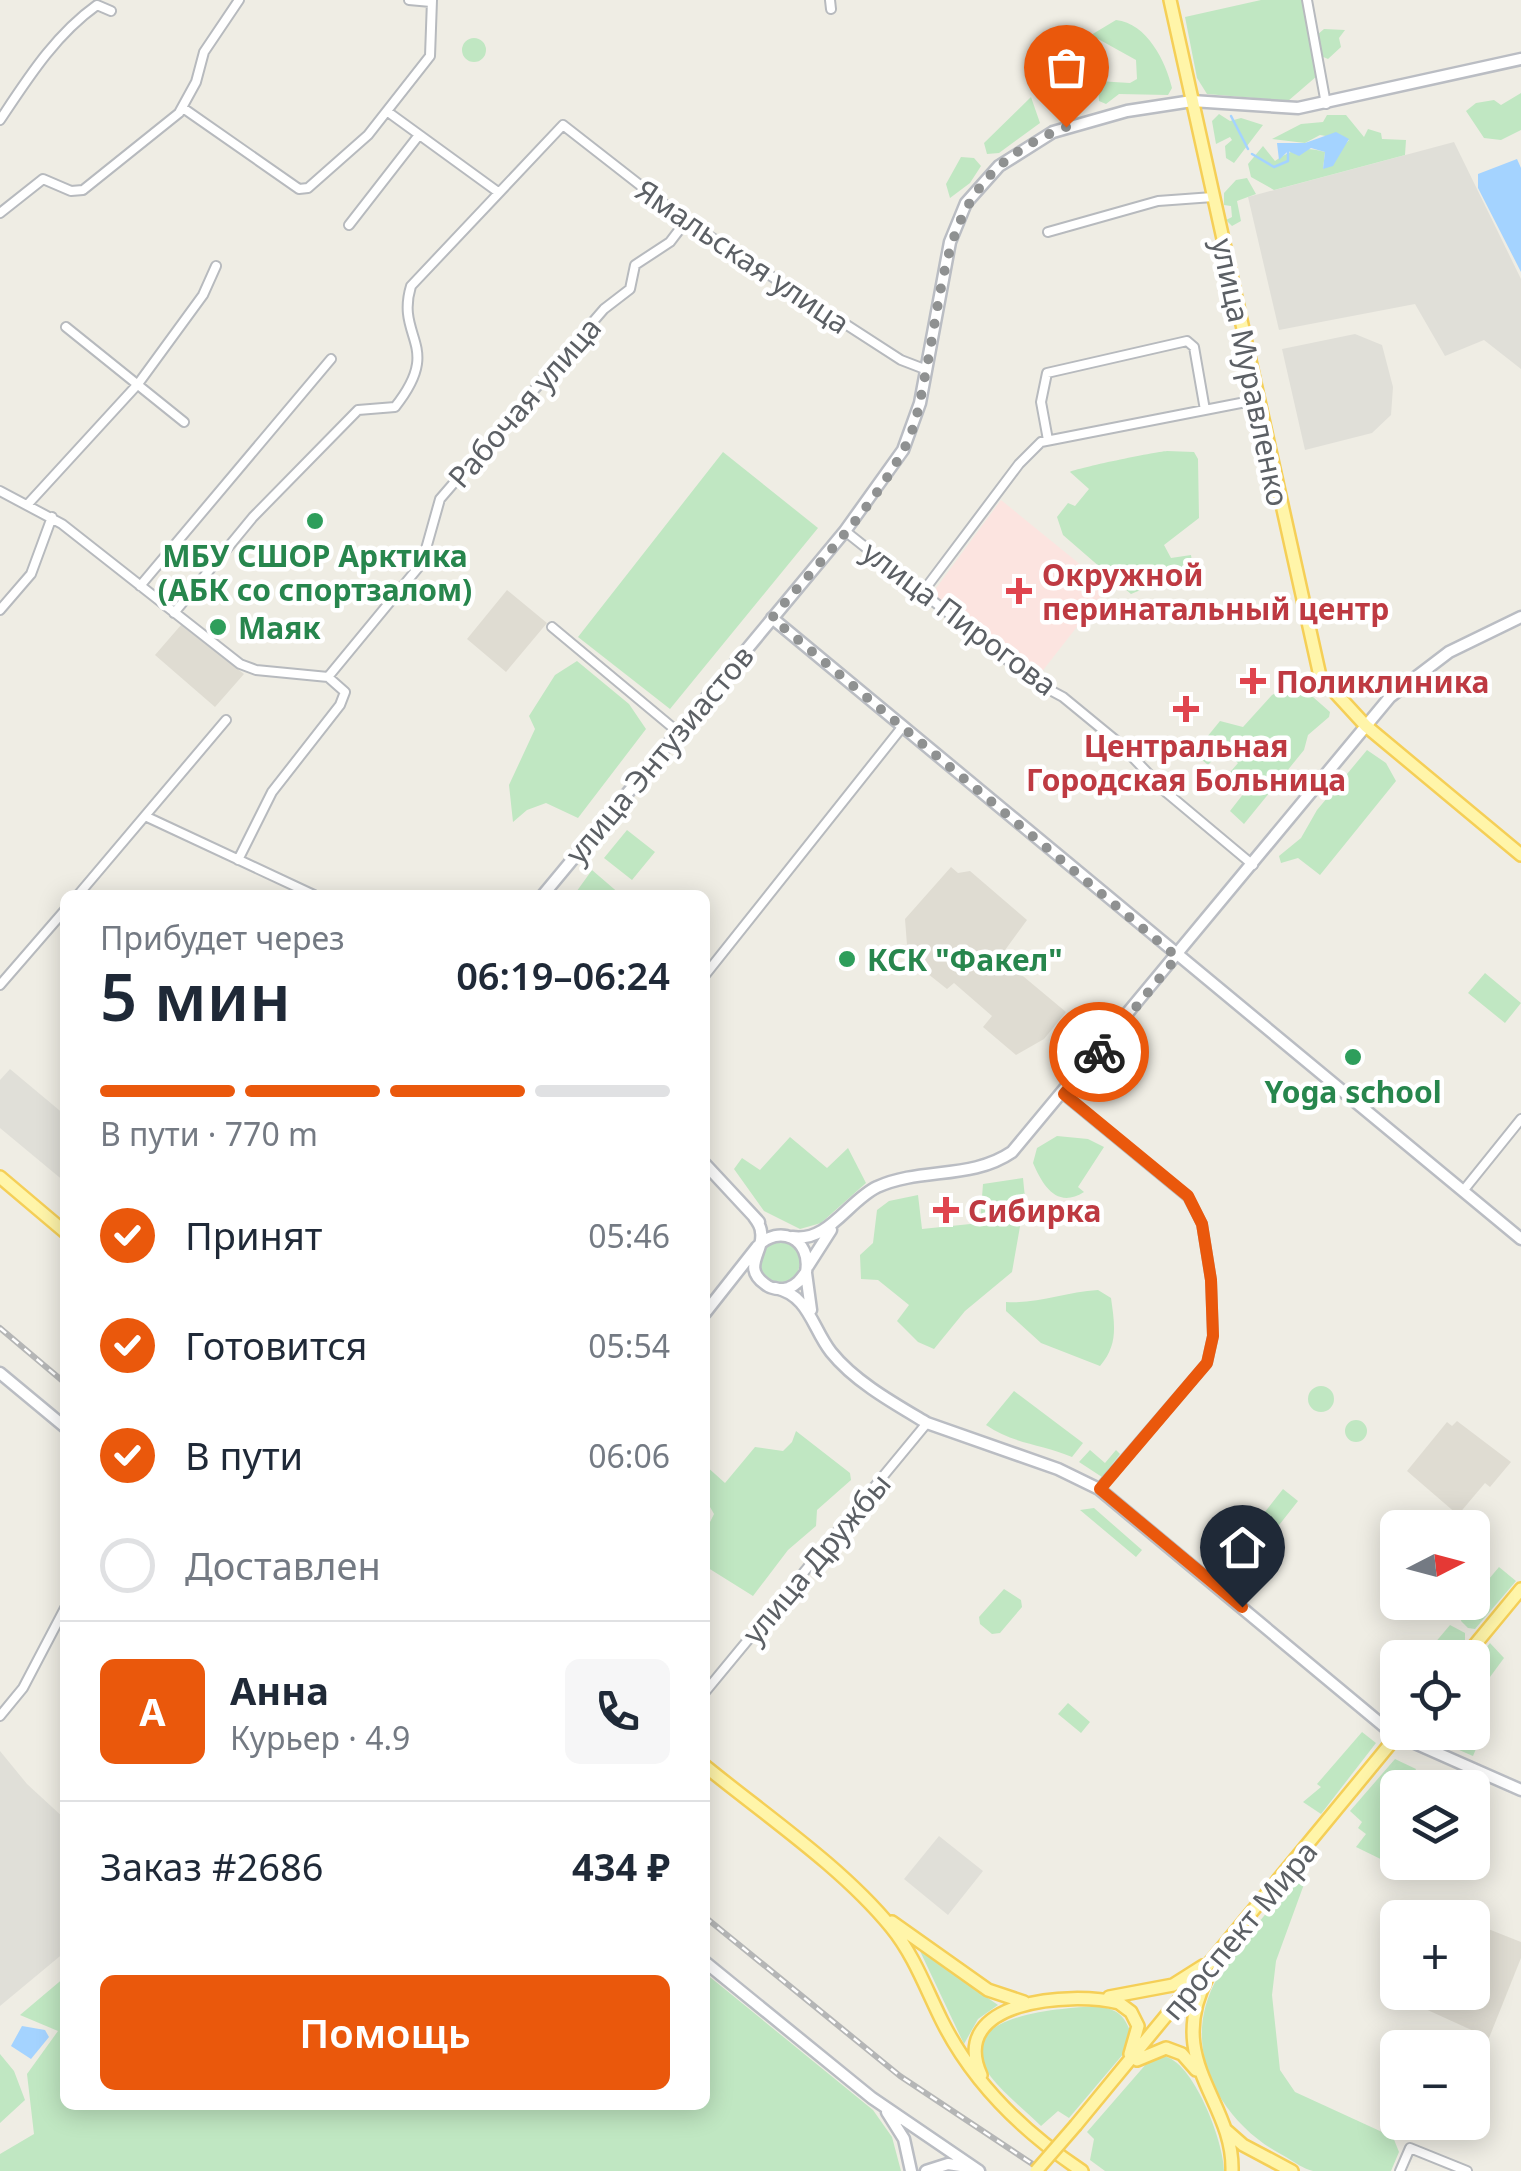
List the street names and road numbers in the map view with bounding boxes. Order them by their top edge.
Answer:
street label: Ямальская улица [628,169,858,343]
street label: улица Муравленко [1203,234,1299,510]
street label: Рабочая улица [438,308,610,496]
street label: улица Пирогова [854,531,1066,705]
street label: улица Энтузиастов [556,636,762,872]
street label: улица Дружбы [733,1464,899,1652]
street label: проспект Мира [1152,1832,1326,2028]

